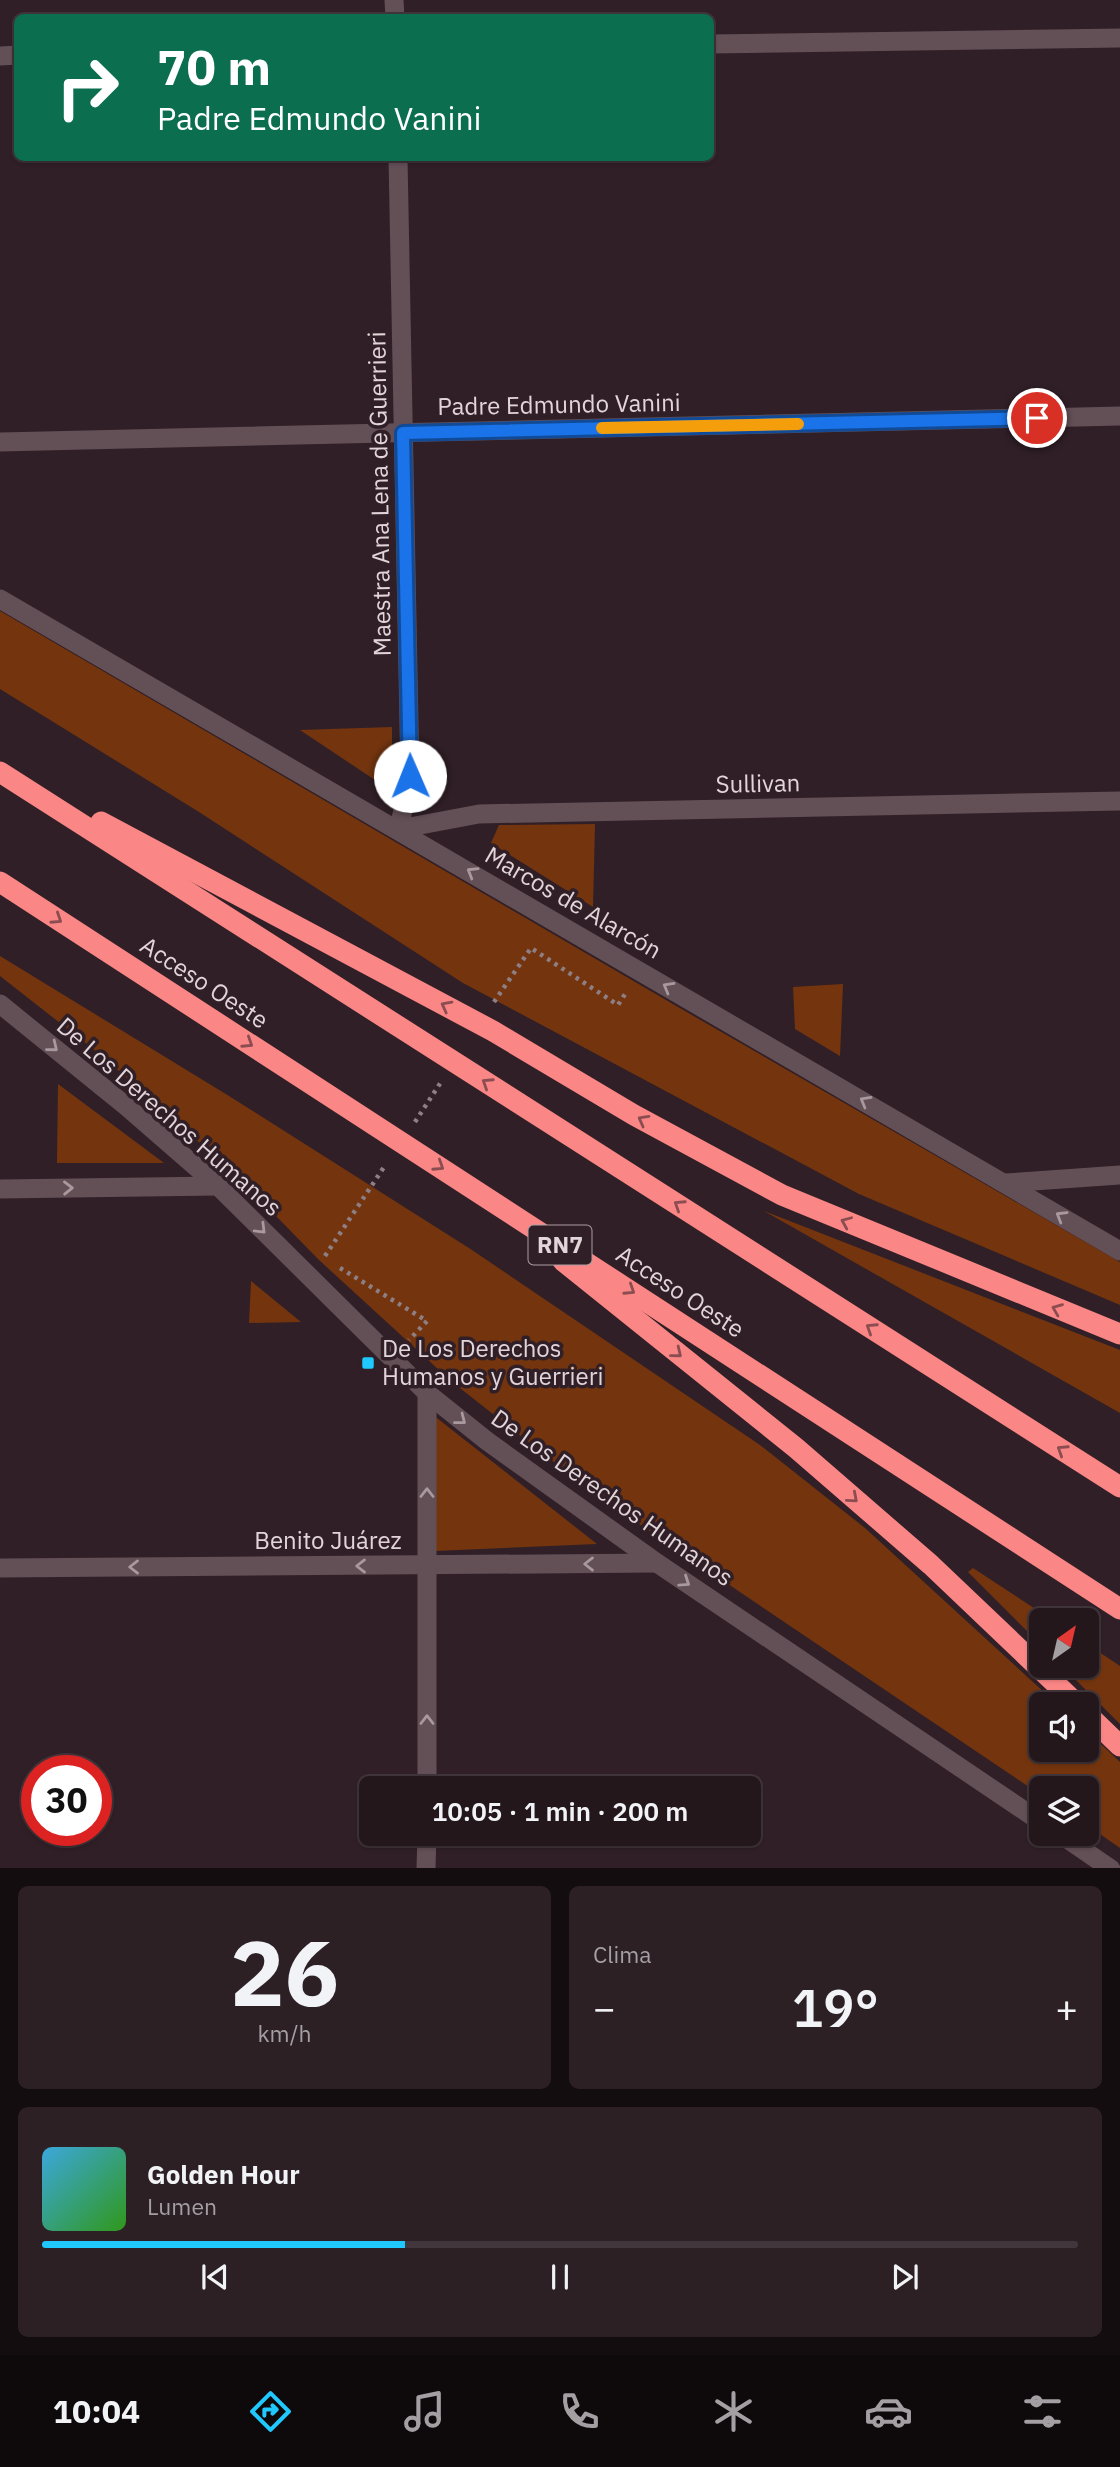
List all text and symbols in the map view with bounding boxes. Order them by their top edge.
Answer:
text: 70 m [157,35,271,98]
icon: right [42,42,133,133]
text: Padre Edmundo Vanini [157,97,482,139]
street label: Maestra Ana Lena de Guerrieri [360,331,398,657]
street label: Padre Edmundo Vanini [437,386,681,422]
pin [1007,388,1067,448]
icon: arrive [1018,399,1056,437]
position arrow [373,739,447,813]
street label: Sullivan [715,766,801,800]
street label: Marcos de Alarcón [479,839,668,966]
one-way arrow [466,868,479,881]
one-way arrow [50,911,63,924]
street label: Acceso Oeste [134,929,275,1035]
one-way arrow [663,982,676,995]
one-way arrow [441,1001,454,1014]
street label: De Los Derechos Humanos [50,1010,289,1223]
one-way arrow [240,1034,253,1047]
one-way arrow [45,1039,58,1051]
one-way arrow [482,1078,495,1091]
one-way arrow [860,1096,872,1109]
one-way arrow [638,1115,650,1128]
one-way arrow [431,1158,444,1171]
one-way arrow [63,1180,74,1196]
one-way arrow [674,1201,687,1214]
one-way arrow [1056,1211,1069,1224]
one-way arrow [841,1216,854,1230]
one-way arrow [253,1221,265,1233]
road number: RN7 [528,1226,592,1264]
street label: Acceso Oeste [610,1238,751,1344]
one-way arrow [622,1282,635,1295]
one-way arrow [1051,1303,1063,1317]
one-way arrow [865,1323,878,1336]
place label: De Los Derechos Humanos y Guerrieri [382,1332,604,1392]
one-way arrow [669,1345,682,1357]
marker: De Los Derechos Humanos y Guerrieri [360,1355,376,1371]
street label: De Los Derechos Humanos [485,1401,740,1593]
one-way arrow [453,1412,465,1425]
one-way arrow [1057,1445,1070,1458]
one-way arrow [419,1487,435,1498]
one-way arrow [845,1490,858,1502]
street label: Benito Juárez [254,1524,402,1556]
one-way arrow [583,1556,593,1572]
one-way arrow [355,1558,366,1574]
one-way arrow [128,1559,138,1575]
one-way arrow [677,1574,690,1586]
north arrow [1029,1608,1099,1678]
map controls [1029,1608,1099,1846]
button: sound [1029,1692,1099,1762]
one-way arrow [419,1715,435,1725]
speed limit sign: 30 [21,1755,112,1846]
button: layers [1029,1776,1099,1846]
text: 10:05 · 1 min · 200 m [432,1794,688,1828]
text: 26 [230,1913,339,2031]
text: Clima [593,1939,652,1969]
text: 19° [792,1974,879,2041]
text: − [593,1983,616,2032]
text: + [1055,1983,1078,2032]
text: km/h [257,2018,312,2048]
text: Golden Hour [147,2157,300,2191]
text: Lumen [147,2191,217,2221]
icon: previous [196,2258,234,2296]
icon: pause [541,2258,579,2296]
icon: next [886,2258,924,2296]
icon: directions [246,2387,295,2436]
icon: music [400,2387,449,2436]
icon: phone [555,2387,604,2436]
icon: climate [709,2387,758,2436]
icon: car [864,2387,913,2436]
icon: filters [1018,2387,1067,2436]
text: 10:04 [53,2390,140,2432]

